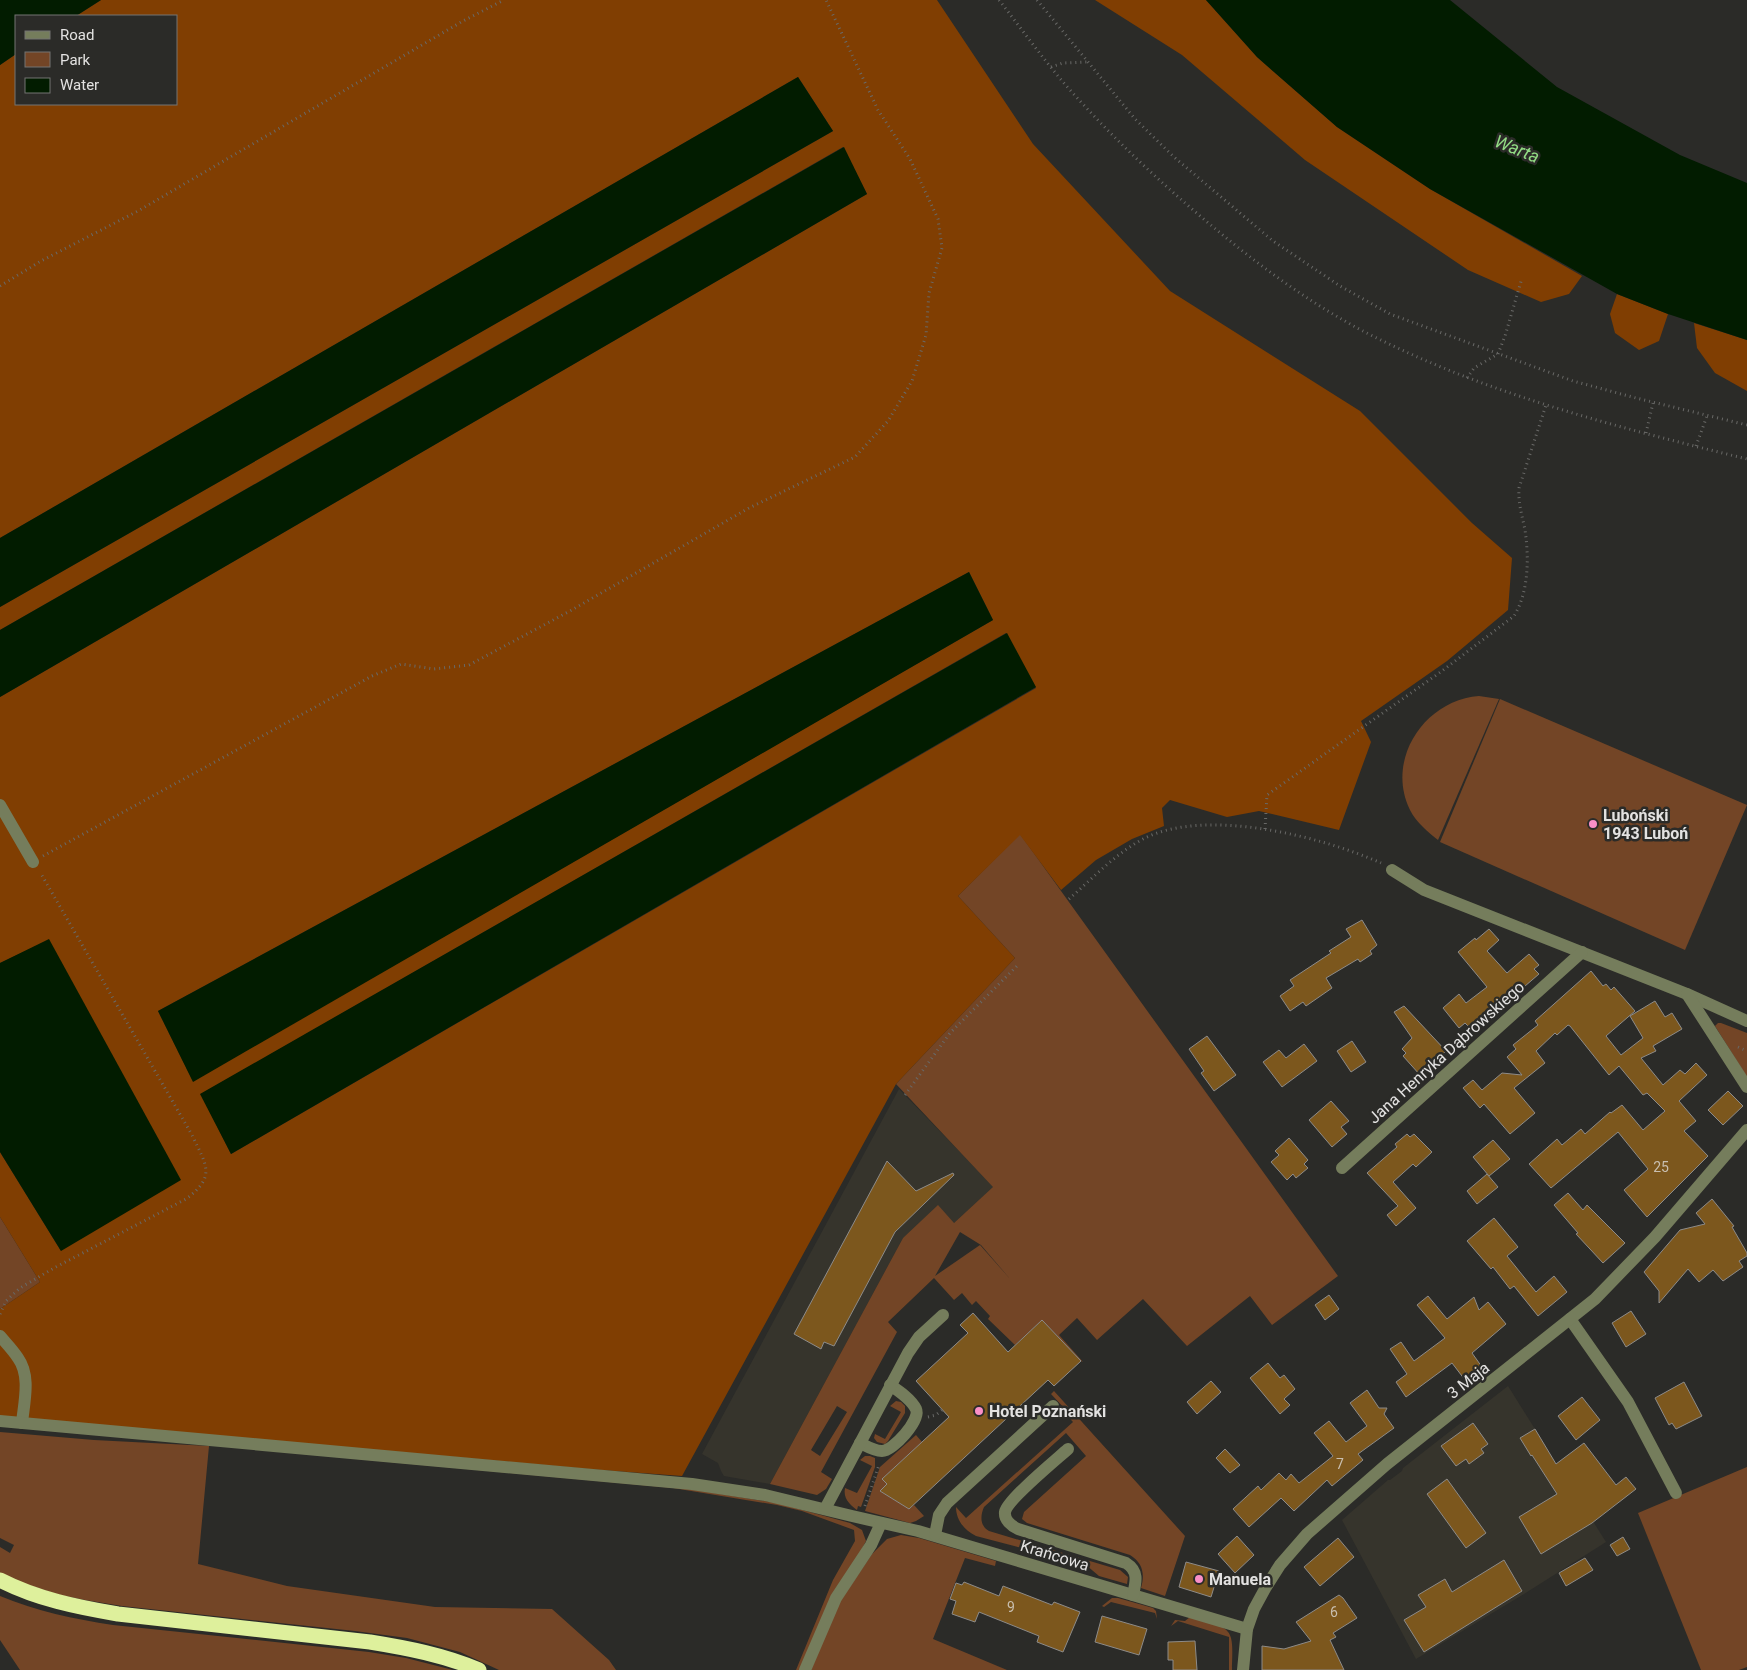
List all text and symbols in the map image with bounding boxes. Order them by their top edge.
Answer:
legend [15,15,178,105]
text: Road [60,26,94,44]
text: Park [60,51,91,69]
text: Water [60,76,99,94]
water label: Warta [1492,130,1543,167]
place label: Luboński 1943 Luboń [1603,806,1688,843]
marker: Luboński 1943 Luboń [1587,818,1599,830]
street label: Jana Henryka Dąbrowskiego [1364,977,1528,1127]
house number: 25 [1653,1159,1669,1175]
street label: 3 Maja [1443,1358,1493,1403]
place label: Hotel Poznański [989,1402,1106,1421]
marker: Hotel Poznański [973,1405,985,1417]
house number: 7 [1336,1456,1344,1472]
street label: Krańcowa [1018,1536,1092,1575]
place label: Manuela [1209,1570,1271,1589]
marker: Manuela [1193,1573,1205,1585]
house number: 9 [1007,1599,1015,1615]
house number: 6 [1330,1604,1338,1620]

